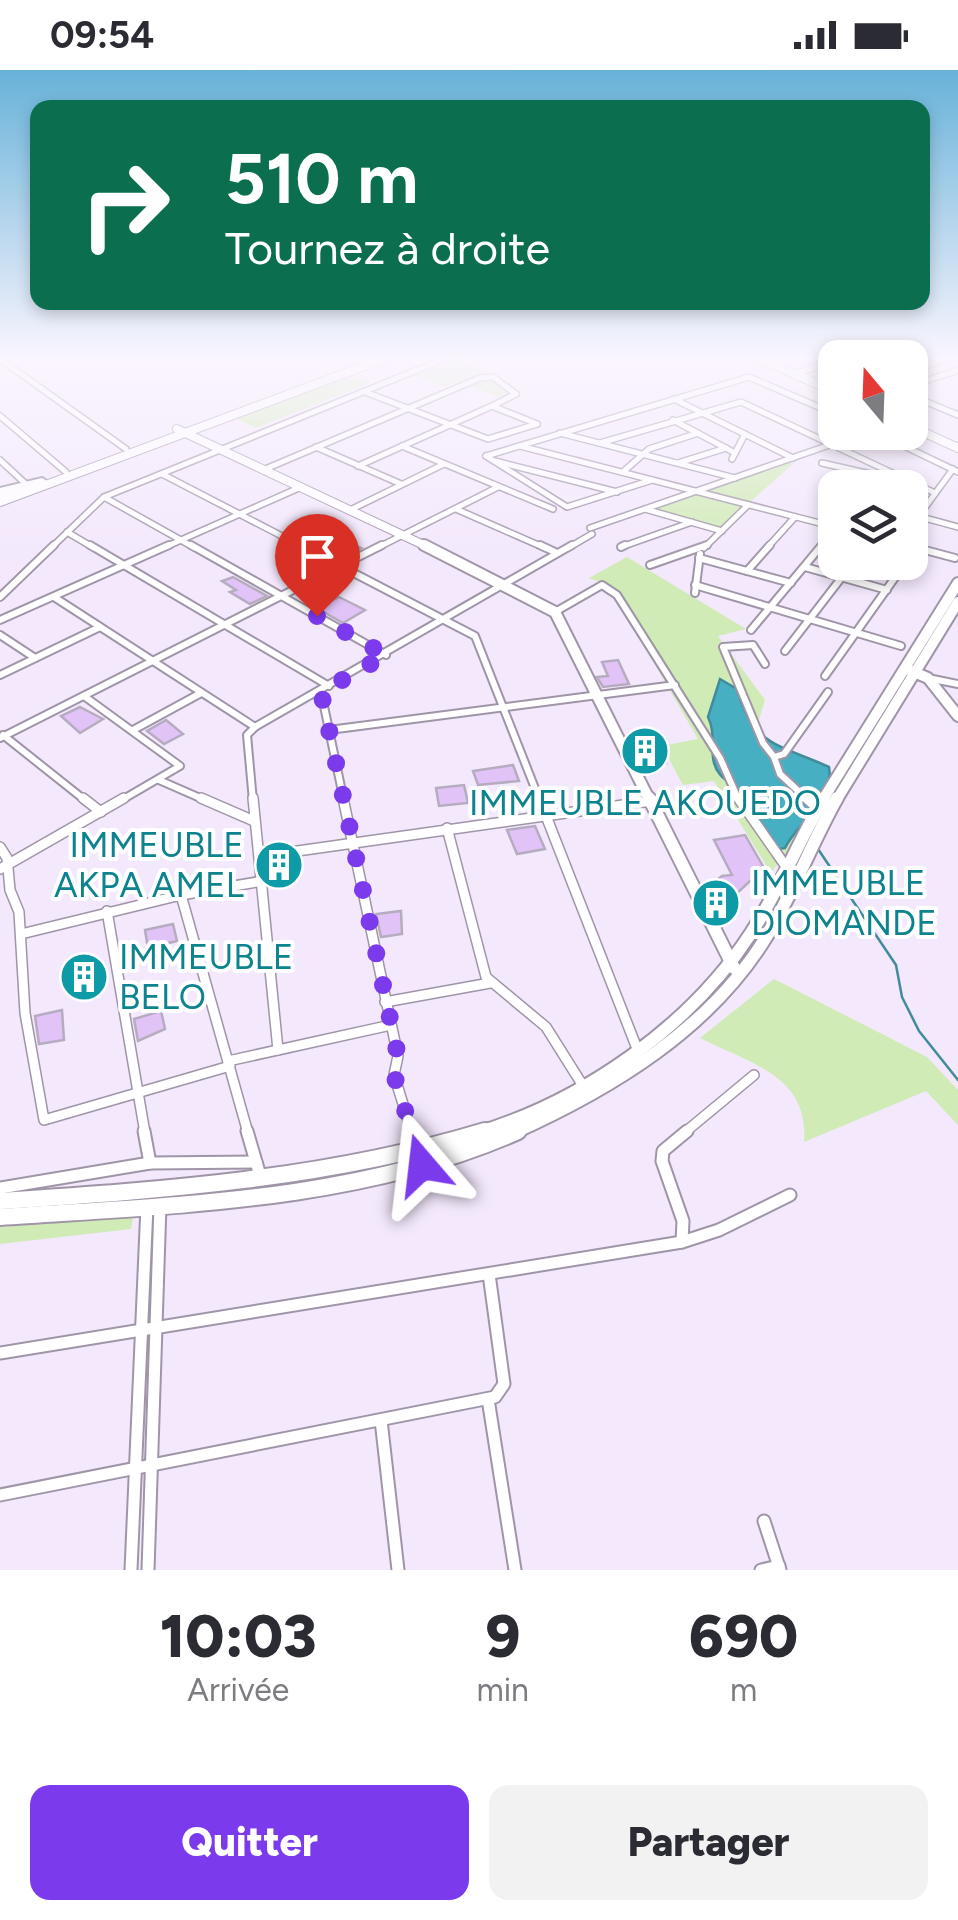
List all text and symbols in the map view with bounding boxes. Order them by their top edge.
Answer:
text: 09:54 [50,12,154,58]
text: 510 m [225,136,418,221]
icon: right [60,140,190,270]
text: Tournez à droite [225,221,550,275]
north arrow [818,340,928,450]
map controls [818,340,928,580]
button: layers [818,470,928,580]
pin [275,514,360,617]
icon: arrive [290,529,345,584]
building icon: IMMEUBLE AKOUEDO [619,725,671,777]
place label: IMMEUBLE AKOUEDO [469,782,821,824]
place label: IMMEUBLE AKPA AMEL [54,824,244,906]
building icon: IMMEUBLE AKPA AMEL [253,839,305,891]
place label: IMMEUBLE DIOMANDE [751,862,937,944]
building icon: IMMEUBLE DIOMANDE [690,877,742,929]
place label: IMMEUBLE BELO [119,936,293,1018]
building icon: IMMEUBLE BELO [58,951,110,1003]
position arrow [370,1113,474,1217]
text: 10:03 [160,1600,317,1672]
text: 9 [485,1600,520,1672]
text: 690 [689,1600,798,1672]
text: Arrivée [187,1671,289,1709]
text: min [476,1671,529,1709]
text: m [730,1671,757,1709]
button: Quitter [30,1785,469,1900]
button: Partager [489,1785,928,1900]

